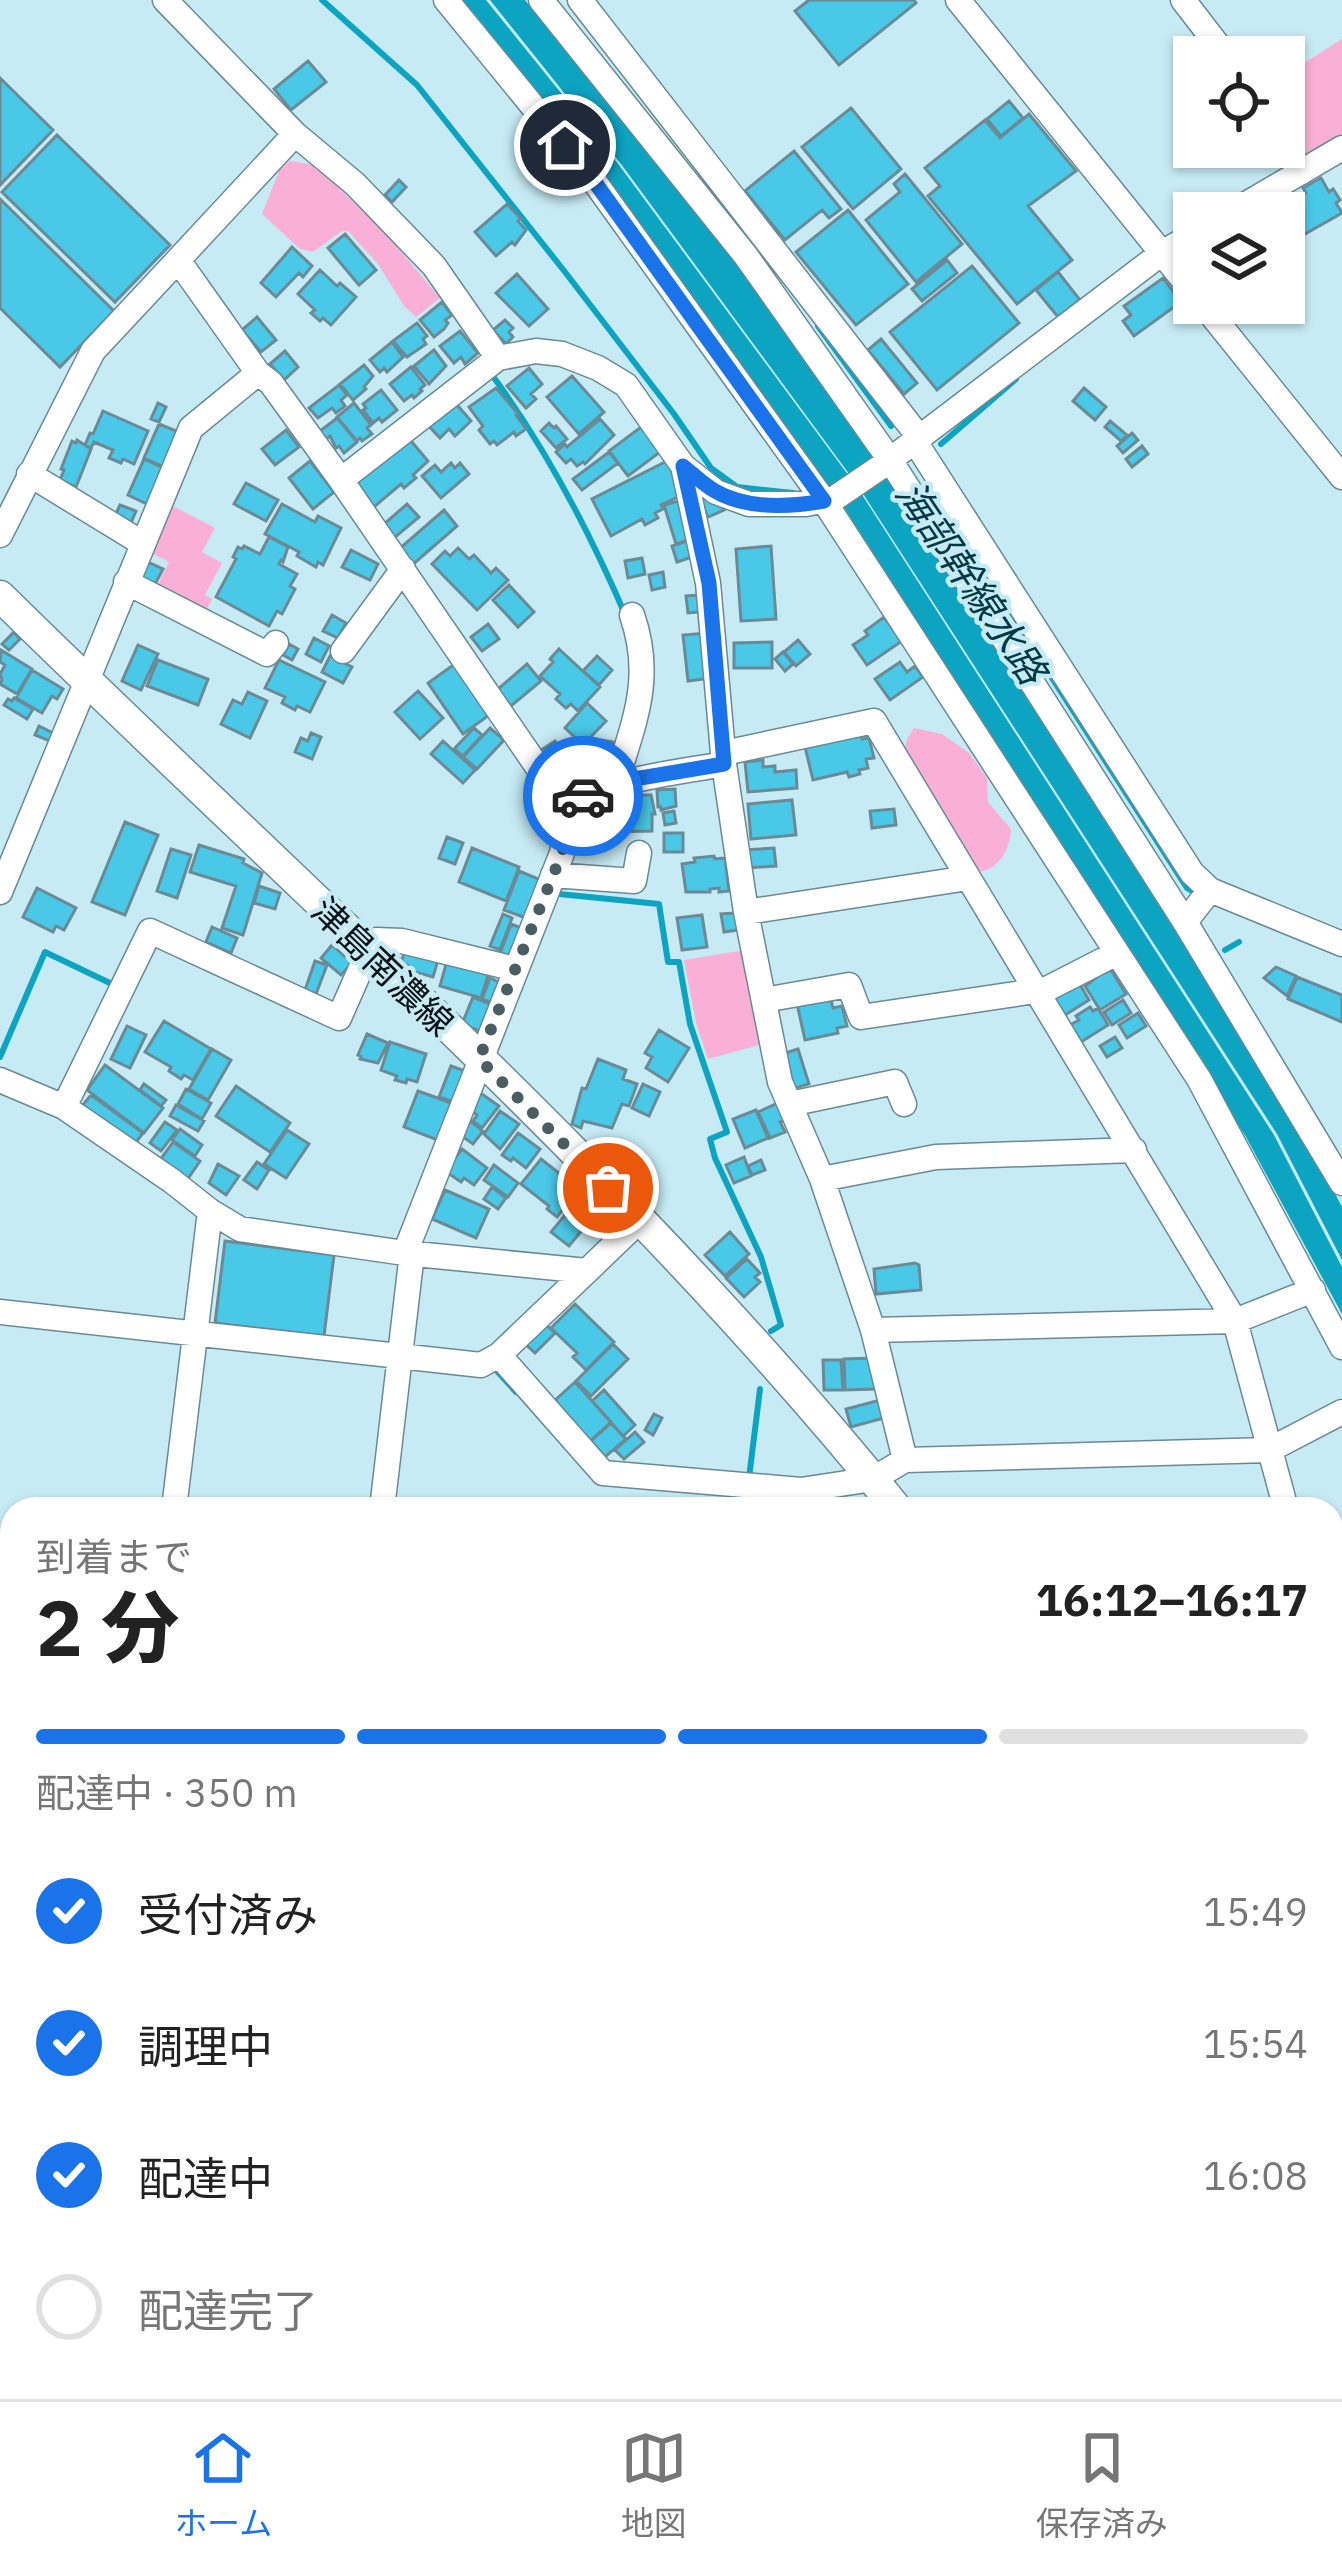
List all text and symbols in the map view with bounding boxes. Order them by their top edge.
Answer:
map controls [1173,36,1305,324]
button: locate [1173,36,1305,168]
pin [514,94,616,196]
icon: home [532,112,598,178]
button: layers [1173,192,1305,324]
water label: 海部幹線水路 [885,471,1060,696]
courier [523,736,643,856]
icon: car [550,763,616,829]
street label: 津島南濃線 [302,887,464,1045]
pin [557,1137,659,1239]
icon: bag [575,1155,641,1221]
text: 到着まで [36,1531,192,1582]
text: 16:12–16:17 [1036,1570,1308,1628]
text: 2 分 [36,1576,179,1677]
text: 配達中 · 350 m [36,1767,298,1818]
icon: check [36,1878,102,1944]
text: 受付済み [138,1885,318,1943]
text: 15:49 [1203,1886,1308,1937]
icon: check [36,2010,102,2076]
text: 調理中 [138,2017,273,2075]
text: 15:54 [1203,2018,1308,2069]
icon: check [36,2142,102,2208]
text: 配達中 [138,2149,273,2207]
text: 16:08 [1203,2150,1308,2201]
text: 配達完了 [138,2281,318,2339]
tab: ホーム [174,2425,272,2545]
tab: 地図 [621,2425,687,2545]
tab: 保存済み [1036,2425,1168,2545]

